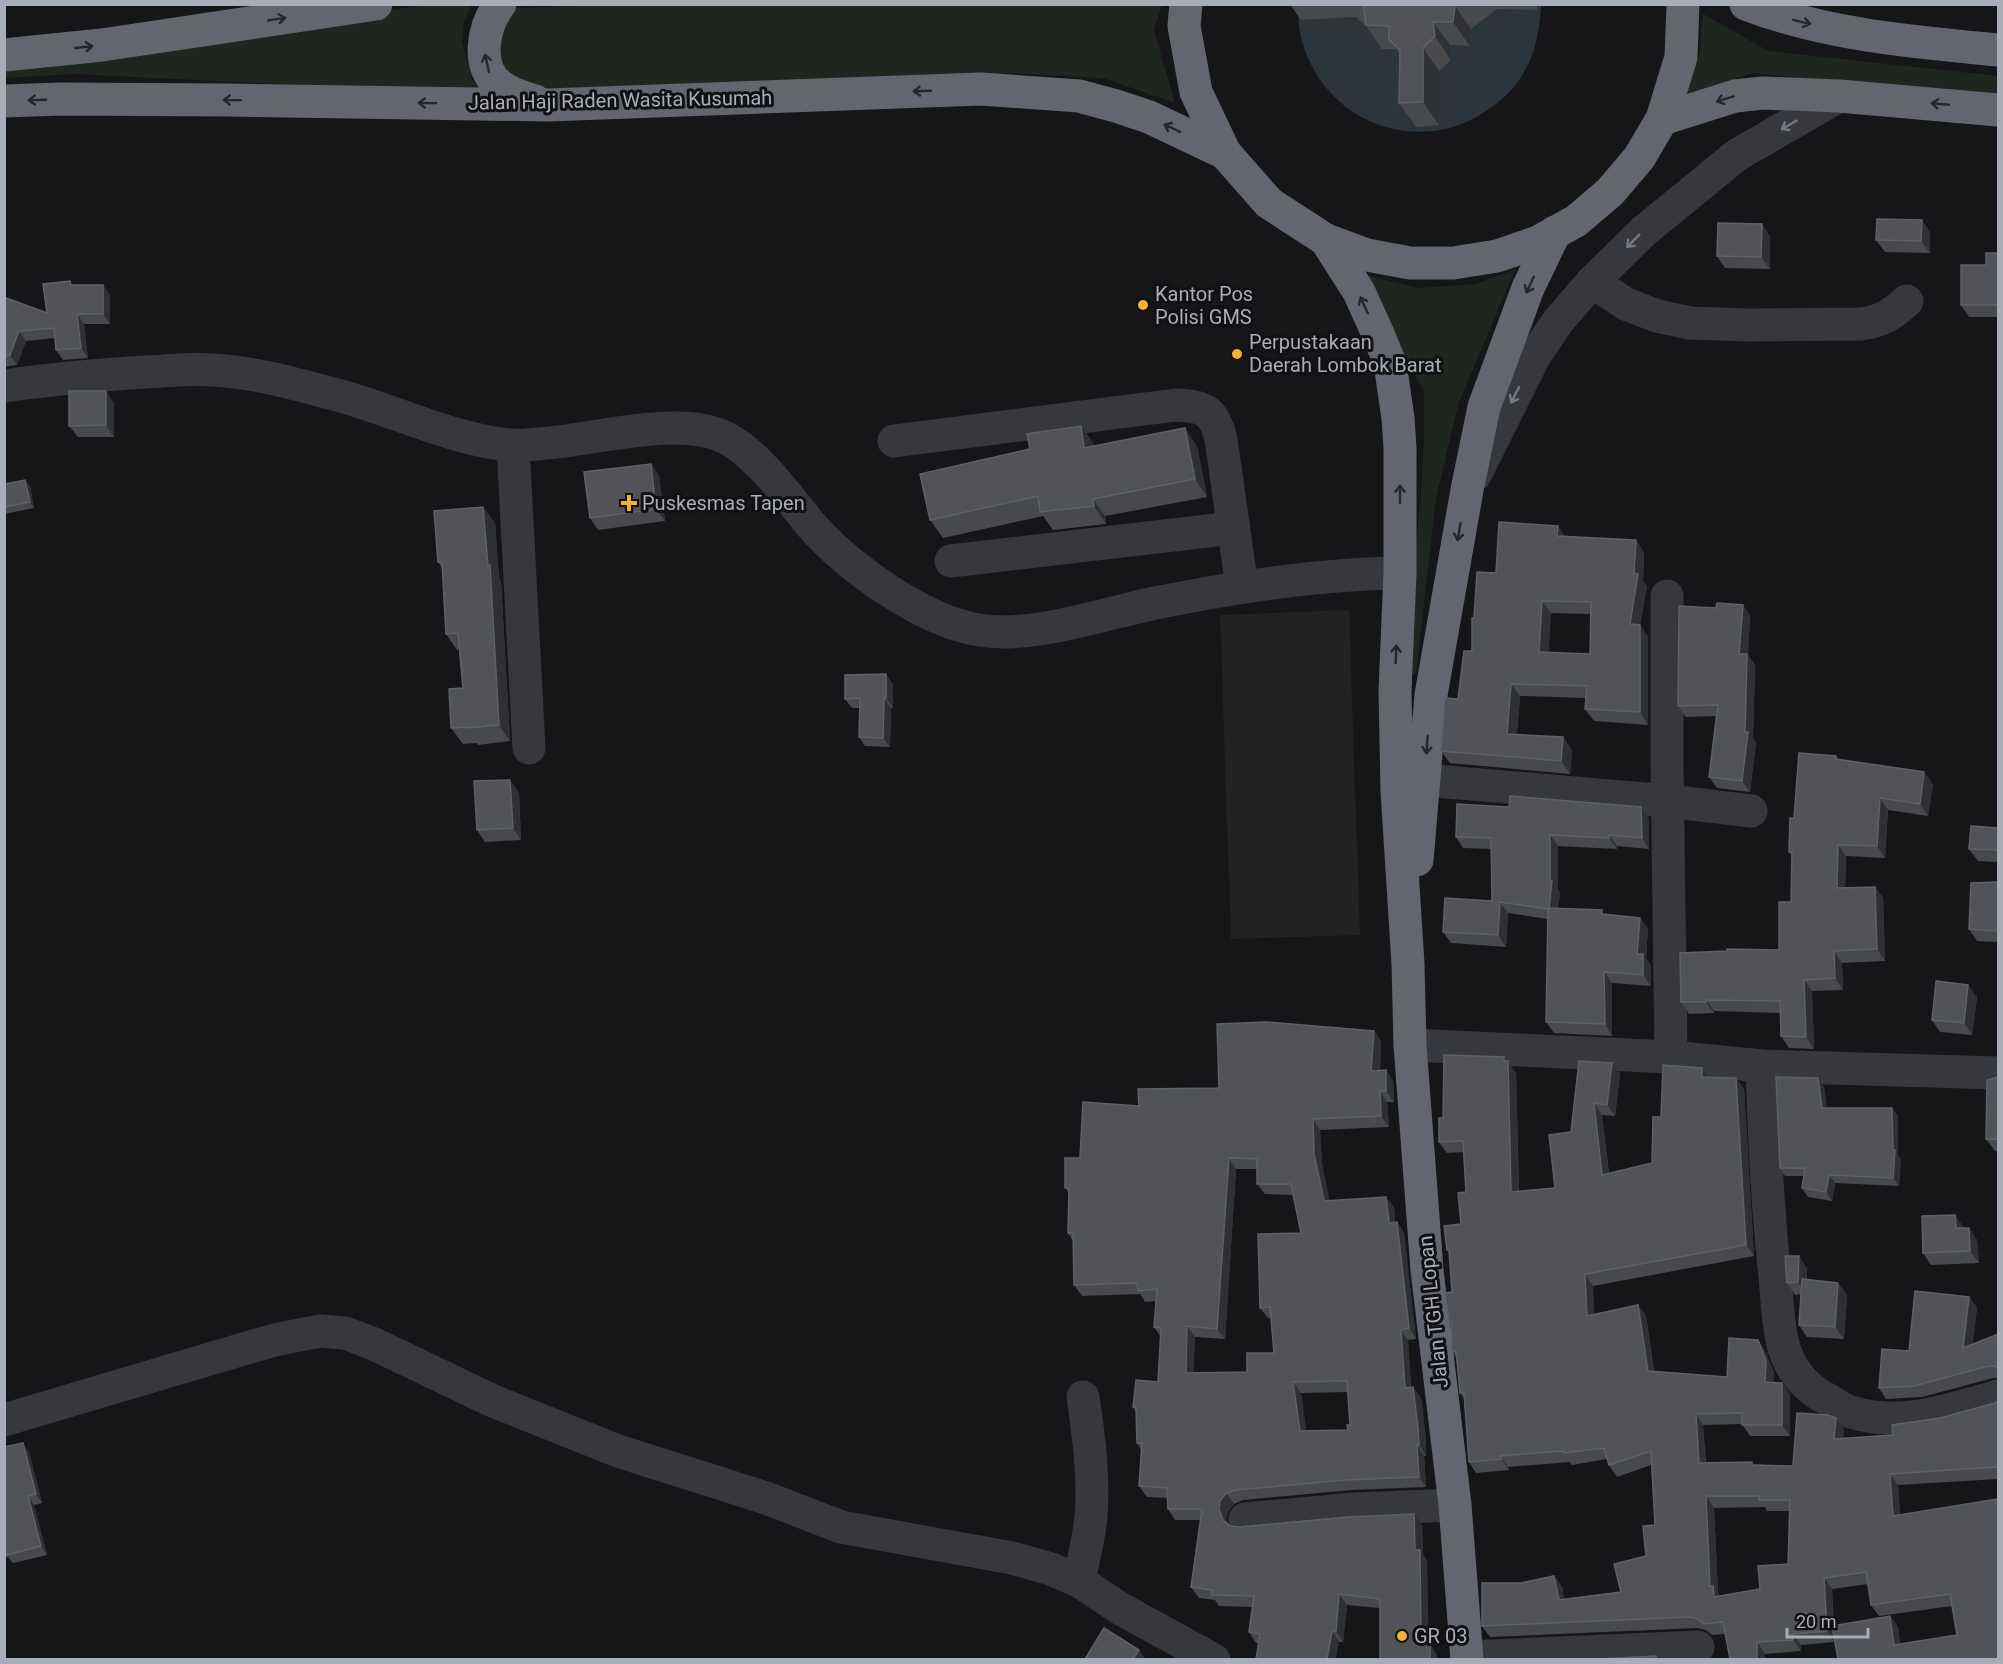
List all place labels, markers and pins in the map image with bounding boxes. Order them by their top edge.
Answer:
place label: Kantor Pos Polisi GMS [1155,282,1253,329]
marker: Kantor Pos Polisi GMS [1136,298,1150,312]
place label: Perpustakaan Daerah Lombok Barat [1249,330,1441,377]
marker: Perpustakaan Daerah Lombok Barat [1230,347,1244,361]
place label: Puskesmas Tapen [642,491,805,515]
marker: Puskesmas Tapen [620,494,638,512]
place label: GR 03 [1414,1624,1467,1648]
marker: GR 03 [1395,1629,1409,1643]

